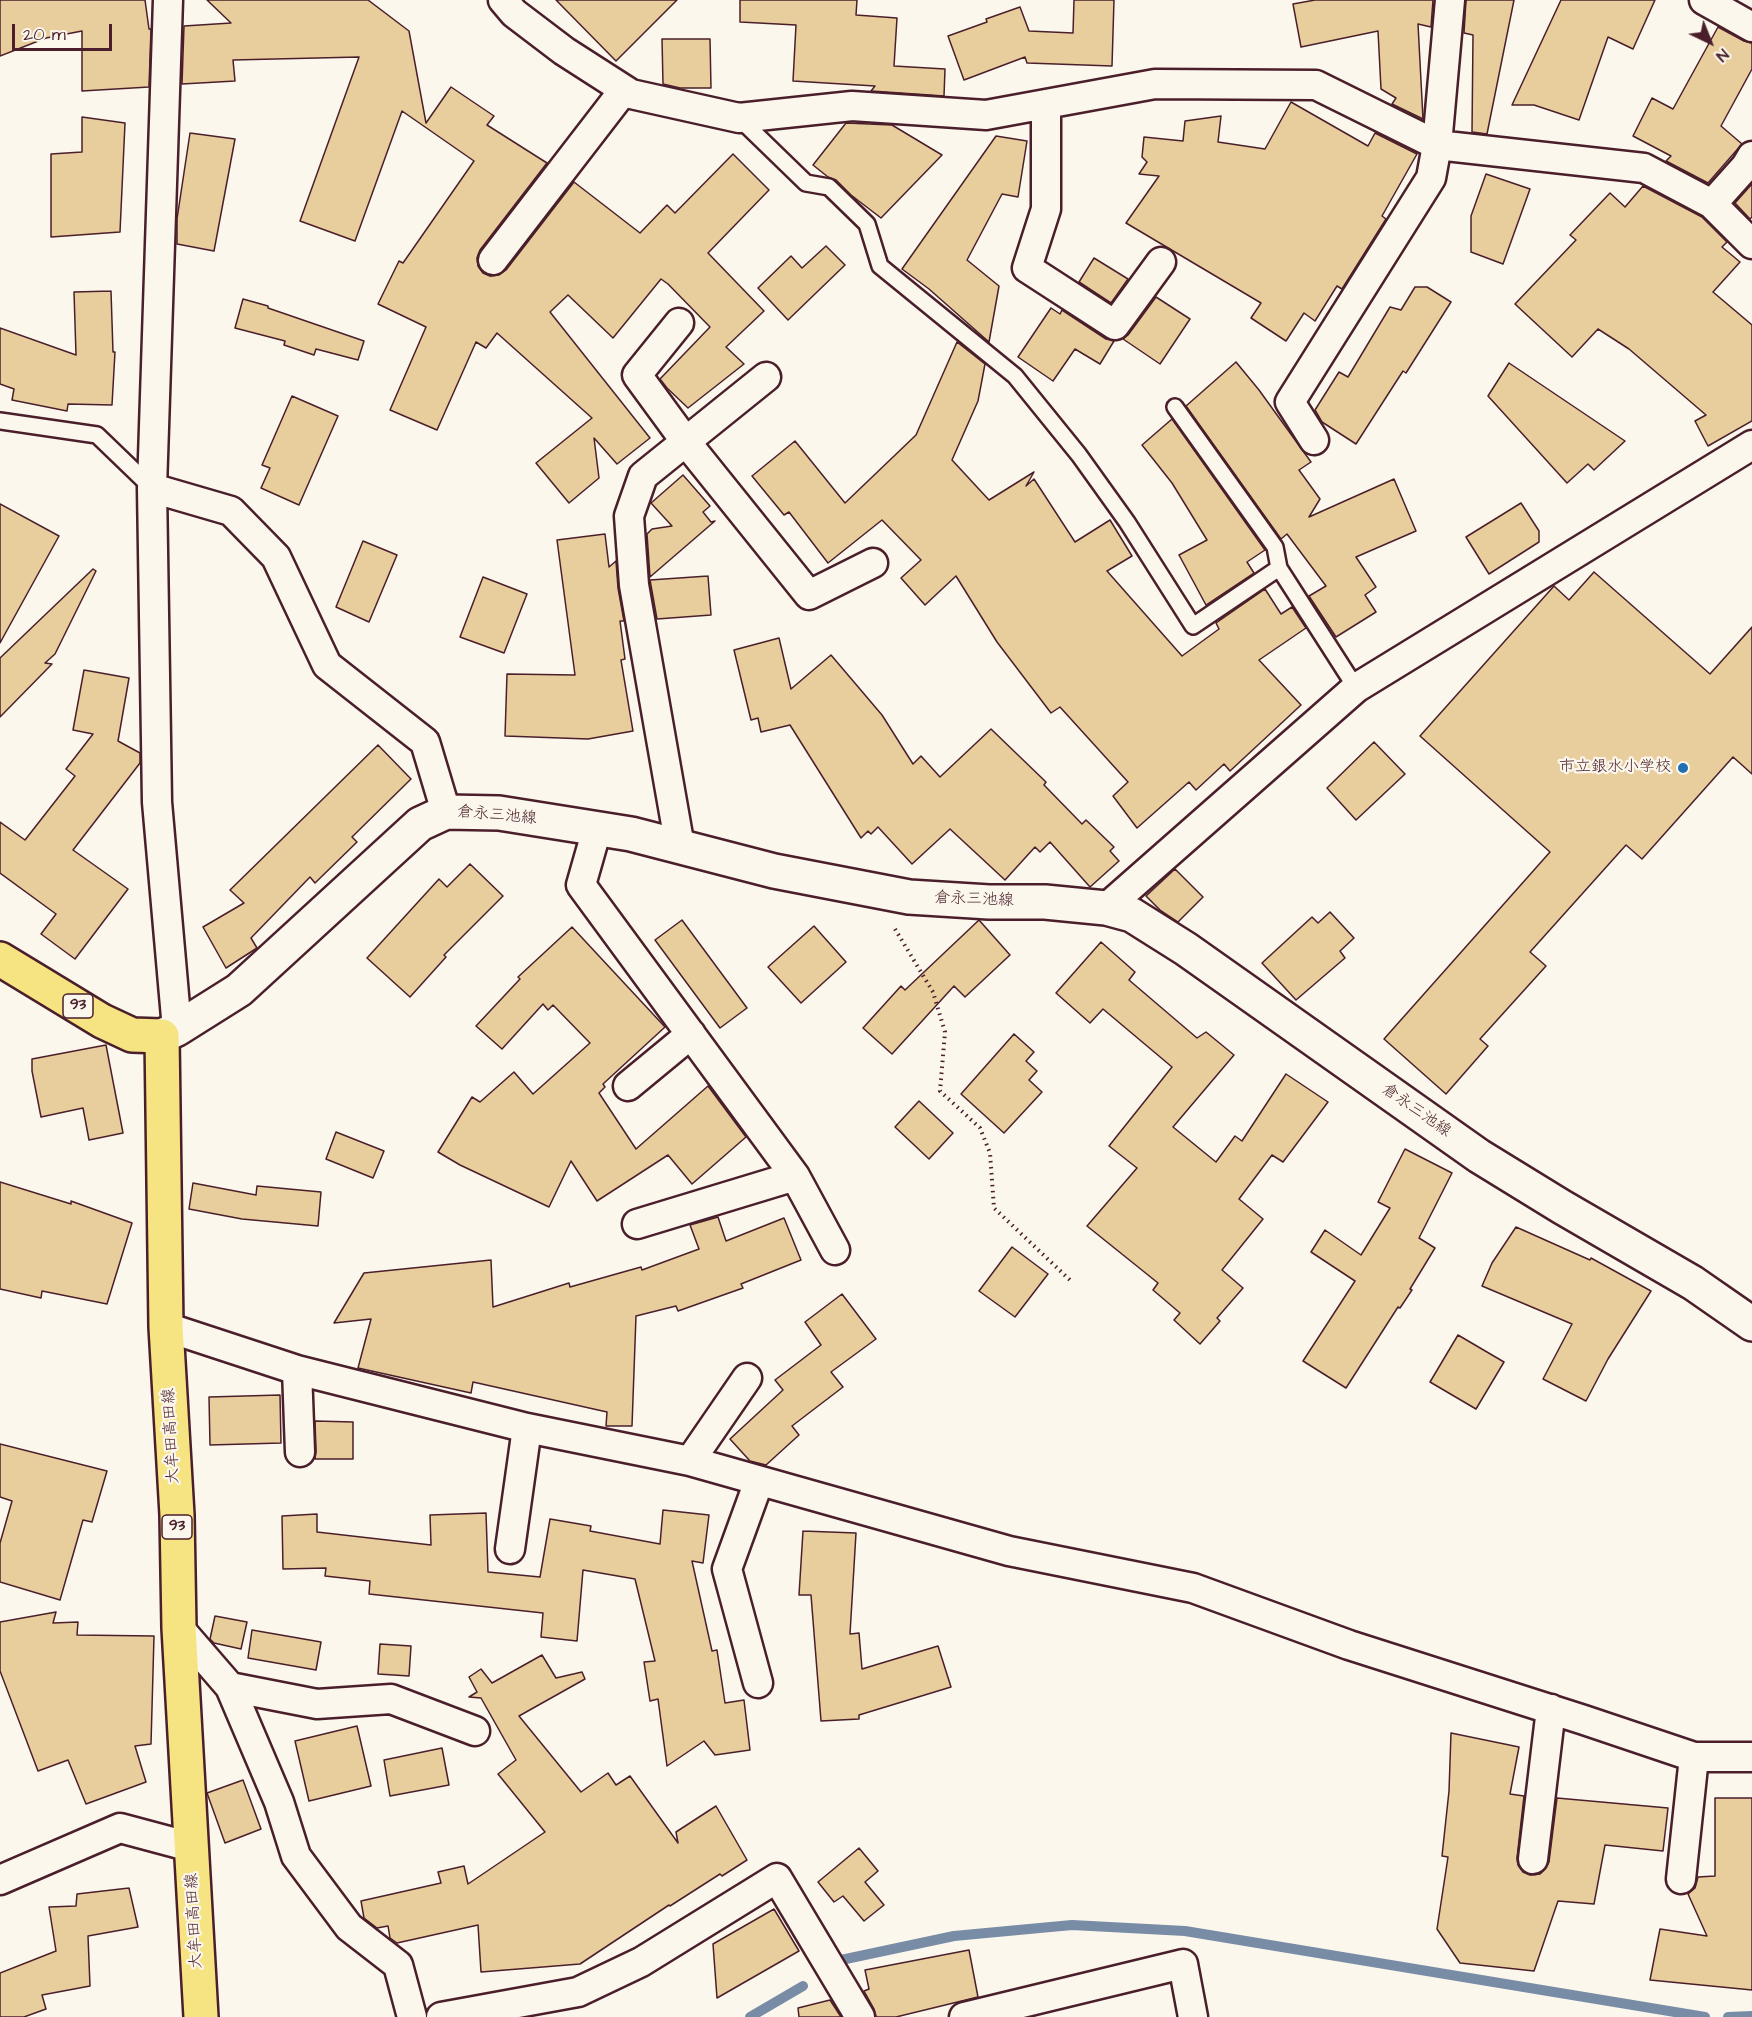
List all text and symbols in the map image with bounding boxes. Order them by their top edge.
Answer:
scale bar [15,12,116,50]
north arrow [1680,12,1740,72]
text: 20 m [23,22,66,47]
text: N [1711,44,1733,67]
place label: 市立銀水小学校 [1559,758,1671,778]
marker: 市立銀水小学校 [1676,761,1690,775]
street label: 倉永三池線 [456,803,538,829]
street label: 倉永三池線 [934,889,1014,911]
road number: 93 [63,994,93,1018]
street label: 倉永三池線 [1378,1080,1454,1142]
street label: 大牟田高田線 [160,1388,184,1484]
road number: 93 [162,1515,192,1539]
street label: 大牟田高田線 [183,1873,207,1969]

